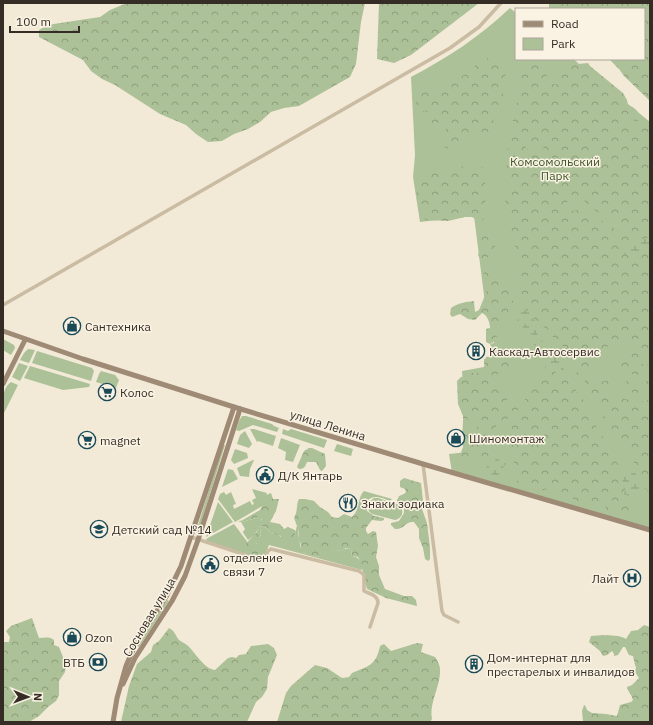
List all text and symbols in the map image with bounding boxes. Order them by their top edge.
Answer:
scale bar [10,8,79,34]
legend [515,8,645,60]
text: 100 m [16,14,51,29]
text: Road [551,16,579,31]
text: Park [551,36,576,51]
park label: Комсомольский Парк [510,154,600,183]
shop icon: Сантехника [62,316,82,336]
place label: Сантехника [85,319,152,334]
building icon: Каскад-Автосервис [466,341,486,361]
place label: Каскад-Автосервис [489,344,600,359]
supermarket icon: Колос [97,382,117,402]
place label: Колос [120,385,154,400]
street label: улица Ленина [288,406,368,444]
shop icon: Шиномонтаж [446,428,466,448]
supermarket icon: magnet [77,430,97,450]
place label: Шиномонтаж [469,431,545,446]
place label: magnet [100,433,141,448]
public building icon: Д/К Янтарь [255,465,275,485]
place label: Д/К Янтарь [278,468,342,483]
restaurant icon: Знаки зодиака [338,493,358,513]
place label: Знаки зодиака [361,496,445,511]
school or university icon: Детский сад №14 [89,519,109,539]
place label: Детский сад №14 [112,522,212,537]
place label: отделение связи 7 [223,550,283,579]
public building icon: отделение связи 7 [200,554,220,574]
hospital icon: Лайт [622,568,642,588]
place label: Лайт [592,571,619,586]
street label: Сосновая улица [120,574,179,659]
shop icon: Ozon [62,627,82,647]
place label: Ozon [85,630,112,645]
place label: Дом-интернат для престарелых и инвалидов [487,650,635,679]
bank icon: ВТБ [88,652,108,672]
building icon: Дом-интернат для престарелых и инвалидов [464,654,484,674]
place label: ВТБ [63,655,85,670]
north arrow [8,677,48,717]
text: N [31,693,45,701]

